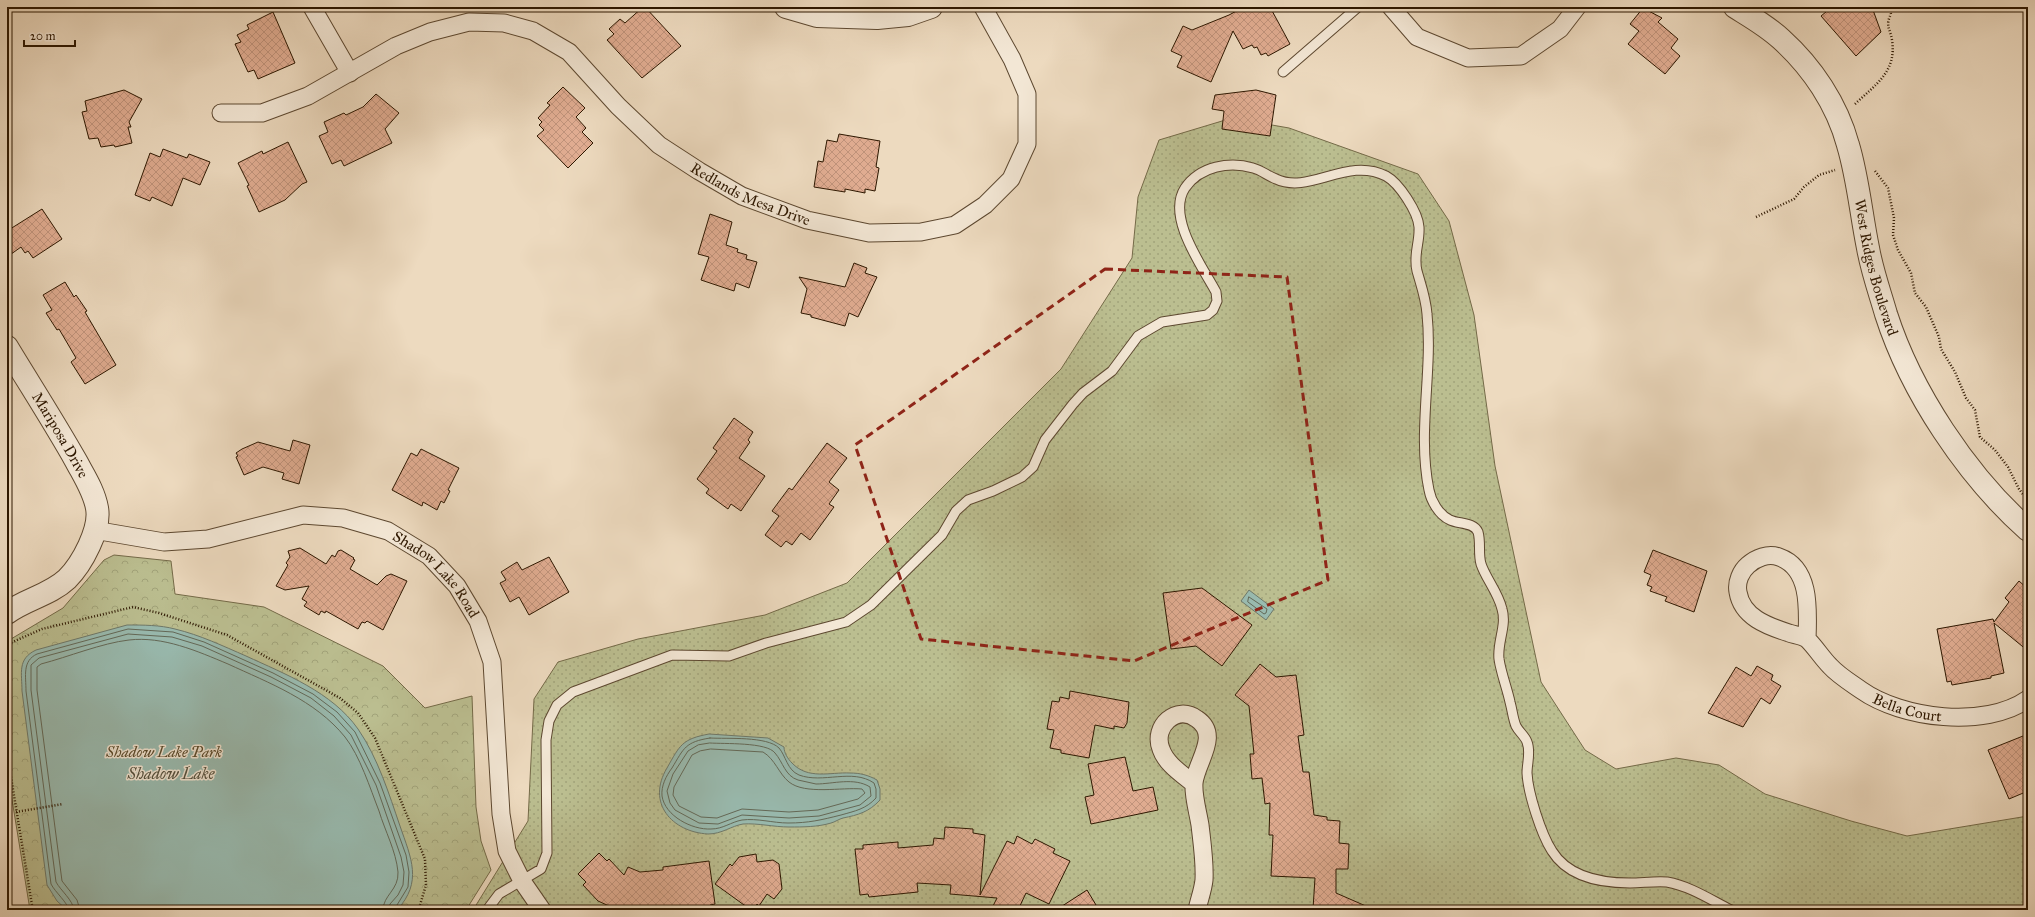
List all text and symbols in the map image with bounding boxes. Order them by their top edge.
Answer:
scale bar [24,22,75,48]
text: 20 m [30,29,56,43]
street label: Redlands Mesa Drive [687,159,813,229]
street label: West Ridges Boulevard [1851,198,1902,339]
street label: Mariposa Drive [28,389,93,481]
street label: Shadow Lake Road [390,527,483,622]
street label: Bella Court [1870,690,1943,725]
park label: Shadow Lake Park [105,743,222,761]
water label: Shadow Lake [127,764,216,783]

